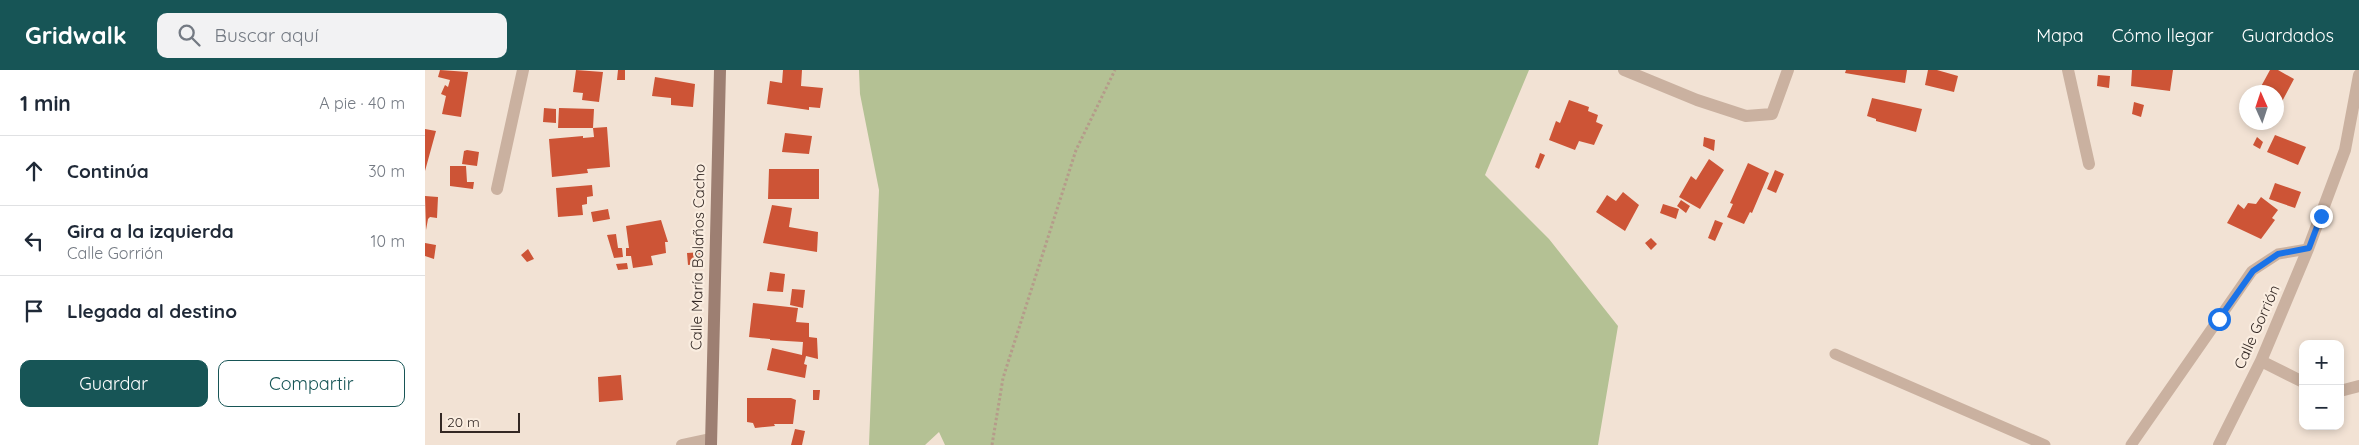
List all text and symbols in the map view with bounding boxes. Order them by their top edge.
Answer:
search box [157,13,507,58]
text: Gridwalk [25,20,127,50]
icon: search [175,21,203,49]
text: Buscar aquí [215,23,318,47]
text: Mapa [2036,24,2084,47]
text: Cómo llegar [2112,24,2214,47]
text: Guardados [2242,24,2334,47]
north arrow [2239,85,2284,130]
text: 1 min [20,90,71,116]
text: A pie · 40 m [319,93,405,113]
icon: ahead [20,157,48,185]
text: Continúa [67,159,149,183]
text: 30 m [368,161,405,181]
street label: Calle María Bolaños Cacho [686,164,709,350]
route end [2310,205,2333,228]
text: Gira a la izquierda [67,219,234,243]
icon: left [20,227,48,255]
text: 10 m [371,231,405,251]
text: Calle Gorrión [67,243,163,263]
street label: Calle Gorrión [2230,282,2284,372]
icon: arrive [20,297,48,325]
text: Llegada al destino [67,299,237,323]
route start [2208,308,2231,331]
map controls [2299,340,2344,430]
button: + [2299,340,2344,385]
button: Guardar [20,360,208,407]
button: Compartir [218,360,405,407]
button: − [2299,385,2344,430]
scale bar [440,410,520,433]
text: 20 m [447,413,480,431]

